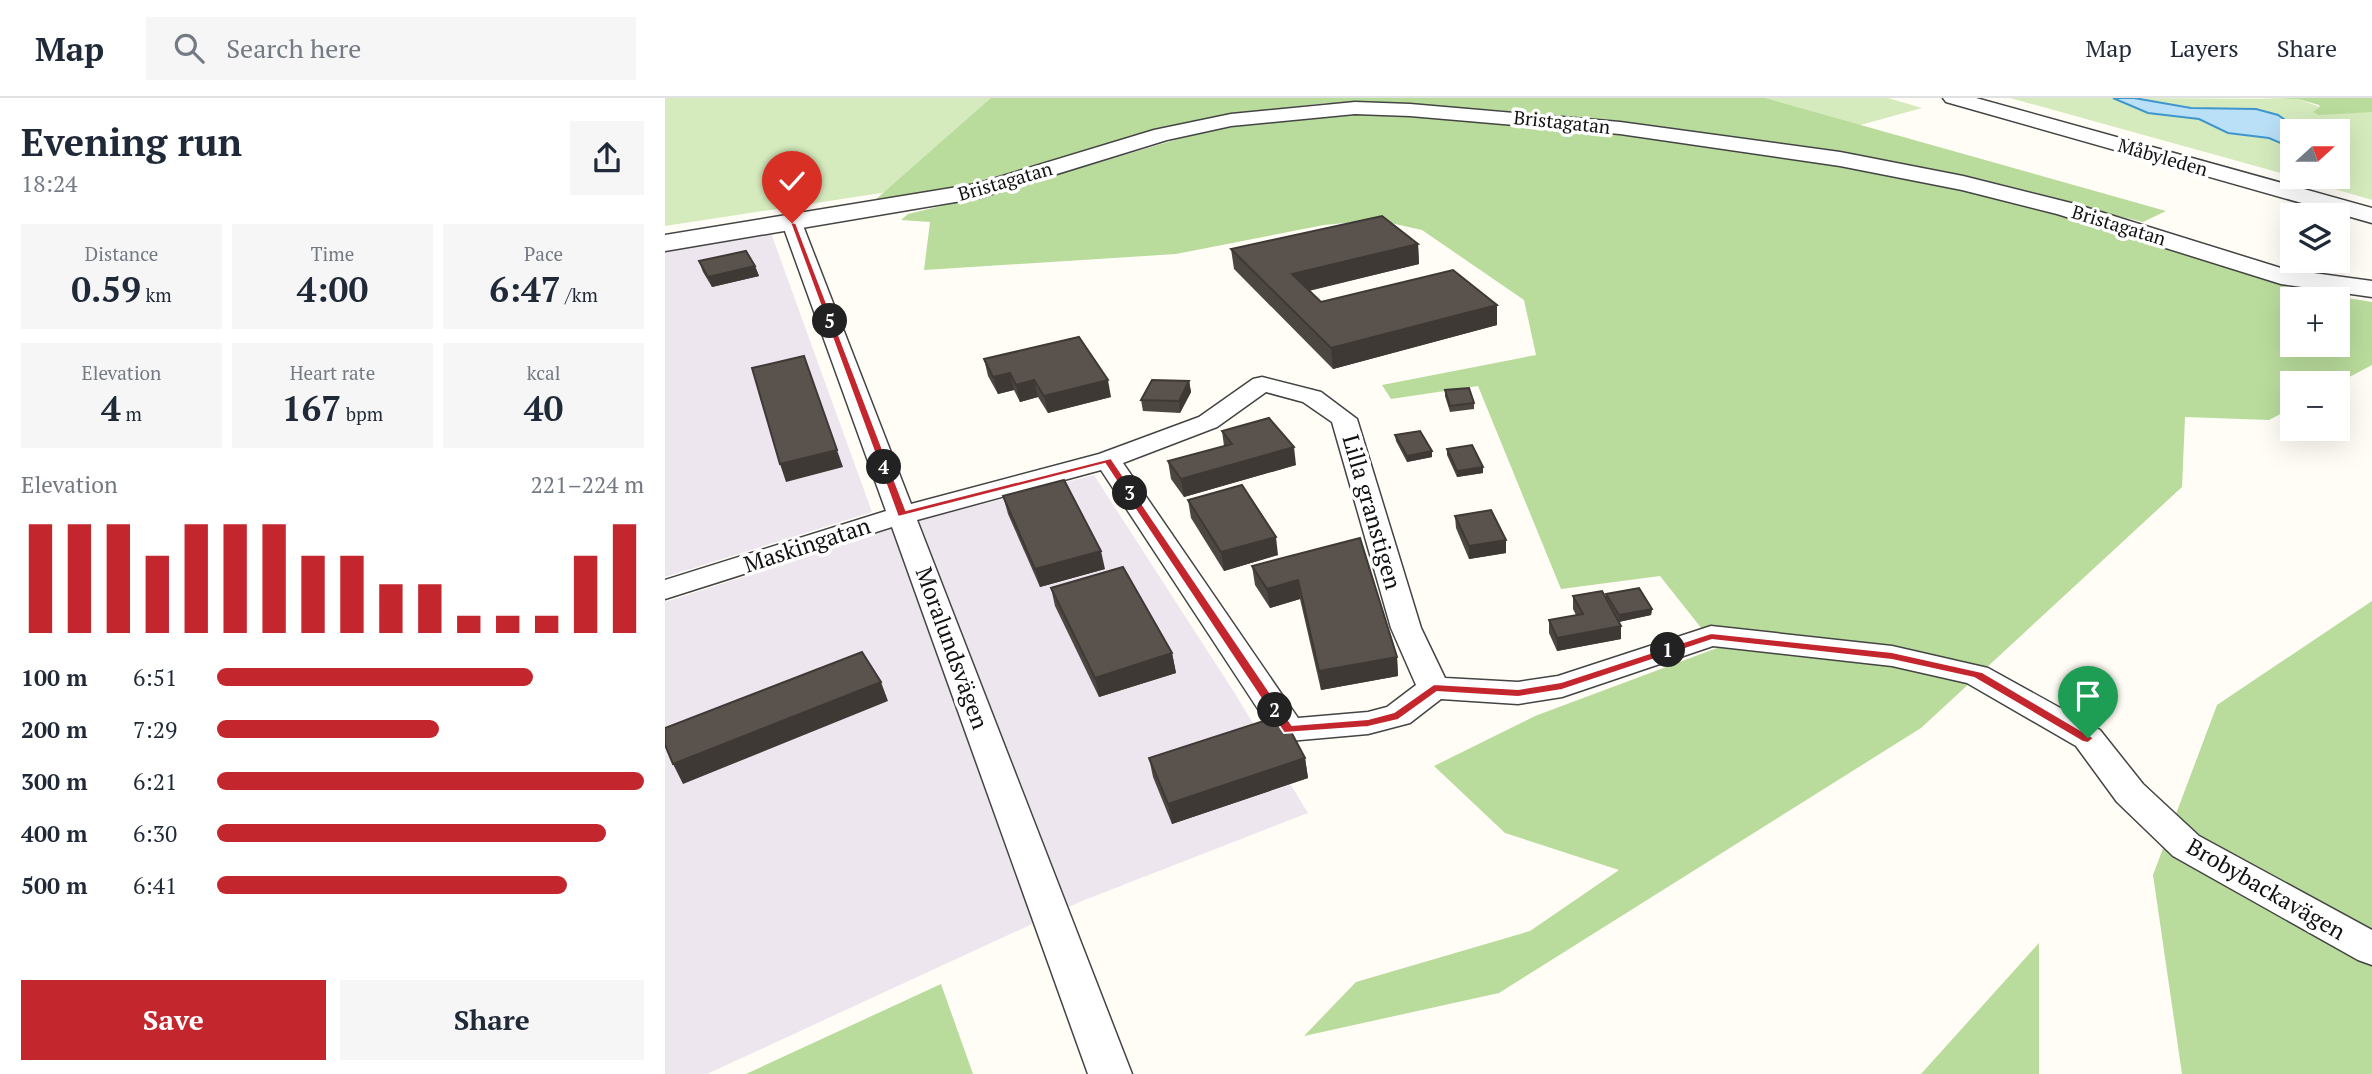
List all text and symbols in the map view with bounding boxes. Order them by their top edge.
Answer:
search box [146,17,636,80]
text: Map [35,27,104,70]
icon: search [170,29,208,67]
text: Search here [226,31,361,65]
text: Map [2085,32,2132,64]
text: Layers [2170,32,2239,64]
text: Share [2277,32,2337,64]
street label: Bristagatan [1512,104,1612,139]
text: Evening run [21,117,242,167]
north arrow [2280,119,2350,189]
map controls [2280,119,2350,441]
button: share [570,121,644,195]
street label: Måbyleden [2115,132,2211,181]
pin [762,151,822,223]
street label: Bristagatan [955,155,1055,206]
icon: check [773,162,811,200]
text: 18:24 [21,168,78,199]
street label: Bristagatan [2069,198,2169,251]
button: layers [2280,203,2350,273]
text: Distance [85,241,158,266]
text: Time [311,241,354,266]
text: Pace [524,241,563,266]
text: 0.59 [71,266,141,312]
text: 4:00 [297,266,368,312]
text: 6:47 [489,266,560,312]
text: km [141,282,172,307]
text: /km [560,282,598,307]
button: + [2280,287,2350,357]
pin: 5 [813,304,847,339]
text: 5 [824,308,835,333]
text: Elevation [82,360,161,385]
text: Heart rate [290,360,375,385]
text: kcal [527,360,560,385]
button: − [2280,371,2350,441]
text: 4 [101,385,121,431]
text: 167 [282,385,341,431]
text: 40 [524,385,563,431]
text: m [121,401,142,426]
text: bpm [341,401,383,426]
street label: Lilla granstigen [1336,431,1409,593]
pin: 4 [867,450,901,484]
text: 4 [878,454,889,479]
text: Elevation [21,469,118,500]
text: 221–224 m [531,469,644,500]
pin: 3 [1113,476,1147,510]
text: 3 [1124,480,1135,505]
street label: Maskingatan [740,509,874,580]
street label: Moralundsvägen [909,563,996,733]
pin: 1 [1651,632,1685,668]
text: 1 [1662,637,1673,662]
text: 100 m [21,662,87,693]
text: 6:51 [133,662,177,693]
pin [2058,666,2118,738]
icon: arrive [2069,677,2107,715]
pin: 2 [1257,692,1293,728]
text: 2 [1269,697,1280,722]
text: 200 m [21,714,87,745]
text: 7:29 [133,714,177,745]
text: 300 m [21,766,87,797]
text: 6:21 [133,766,177,797]
text: 400 m [21,818,87,849]
text: 6:30 [133,818,177,849]
street label: Brobybackavägen [2181,831,2352,947]
text: 500 m [21,870,87,901]
text: 6:41 [133,870,177,901]
button: Save [21,980,326,1060]
button: Share [340,980,644,1060]

